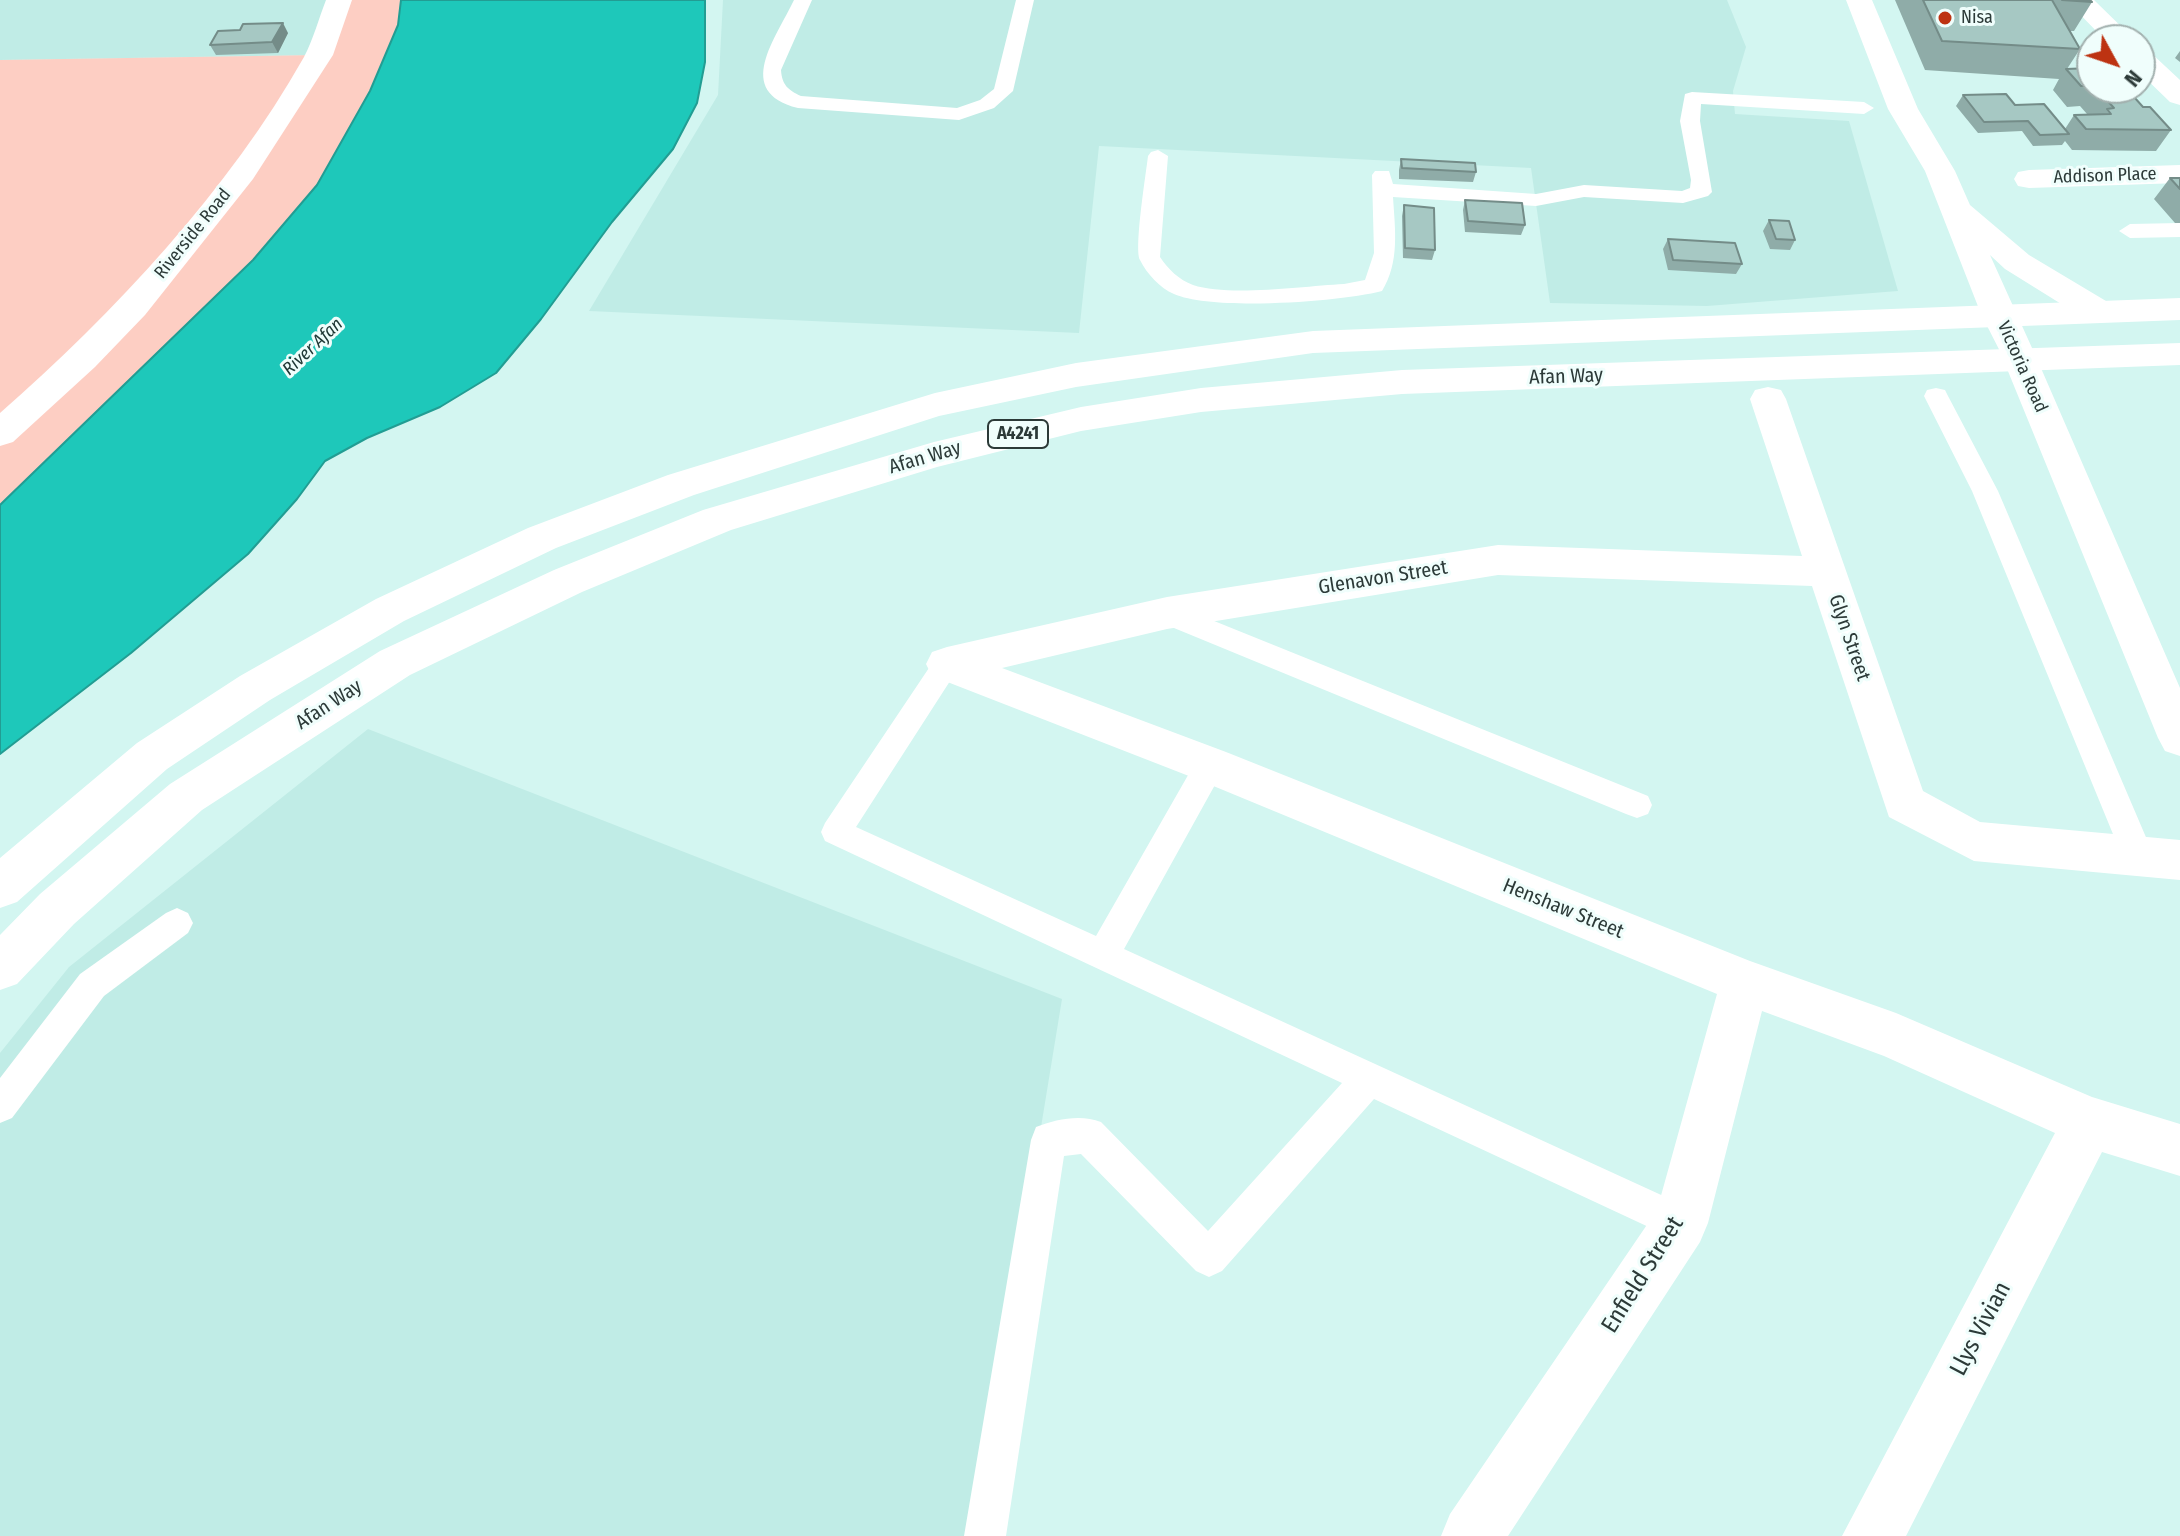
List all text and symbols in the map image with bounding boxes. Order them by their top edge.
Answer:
place label: Nisa [1961,7,1993,29]
marker: Nisa [1936,9,1954,27]
north arrow [2076,24,2156,104]
text: N [2119,65,2148,92]
street label: Addison Place [2053,163,2157,189]
street label: Riverside Road [150,185,236,283]
water label: River Afan [278,314,348,380]
street label: Victoria Road [1992,318,2052,416]
street label: Afan Way [1529,364,1603,390]
road number: A4241 [988,420,1048,448]
street label: Afan Way [886,436,964,480]
street label: Glenavon Street [1317,556,1449,600]
street label: Glyn Street [1823,592,1875,684]
street label: Afan Way [291,675,367,735]
street label: Henshaw Street [1499,874,1627,944]
street label: Enfield Street [1596,1211,1690,1339]
street label: Llys Vivian [1944,1277,2018,1381]

